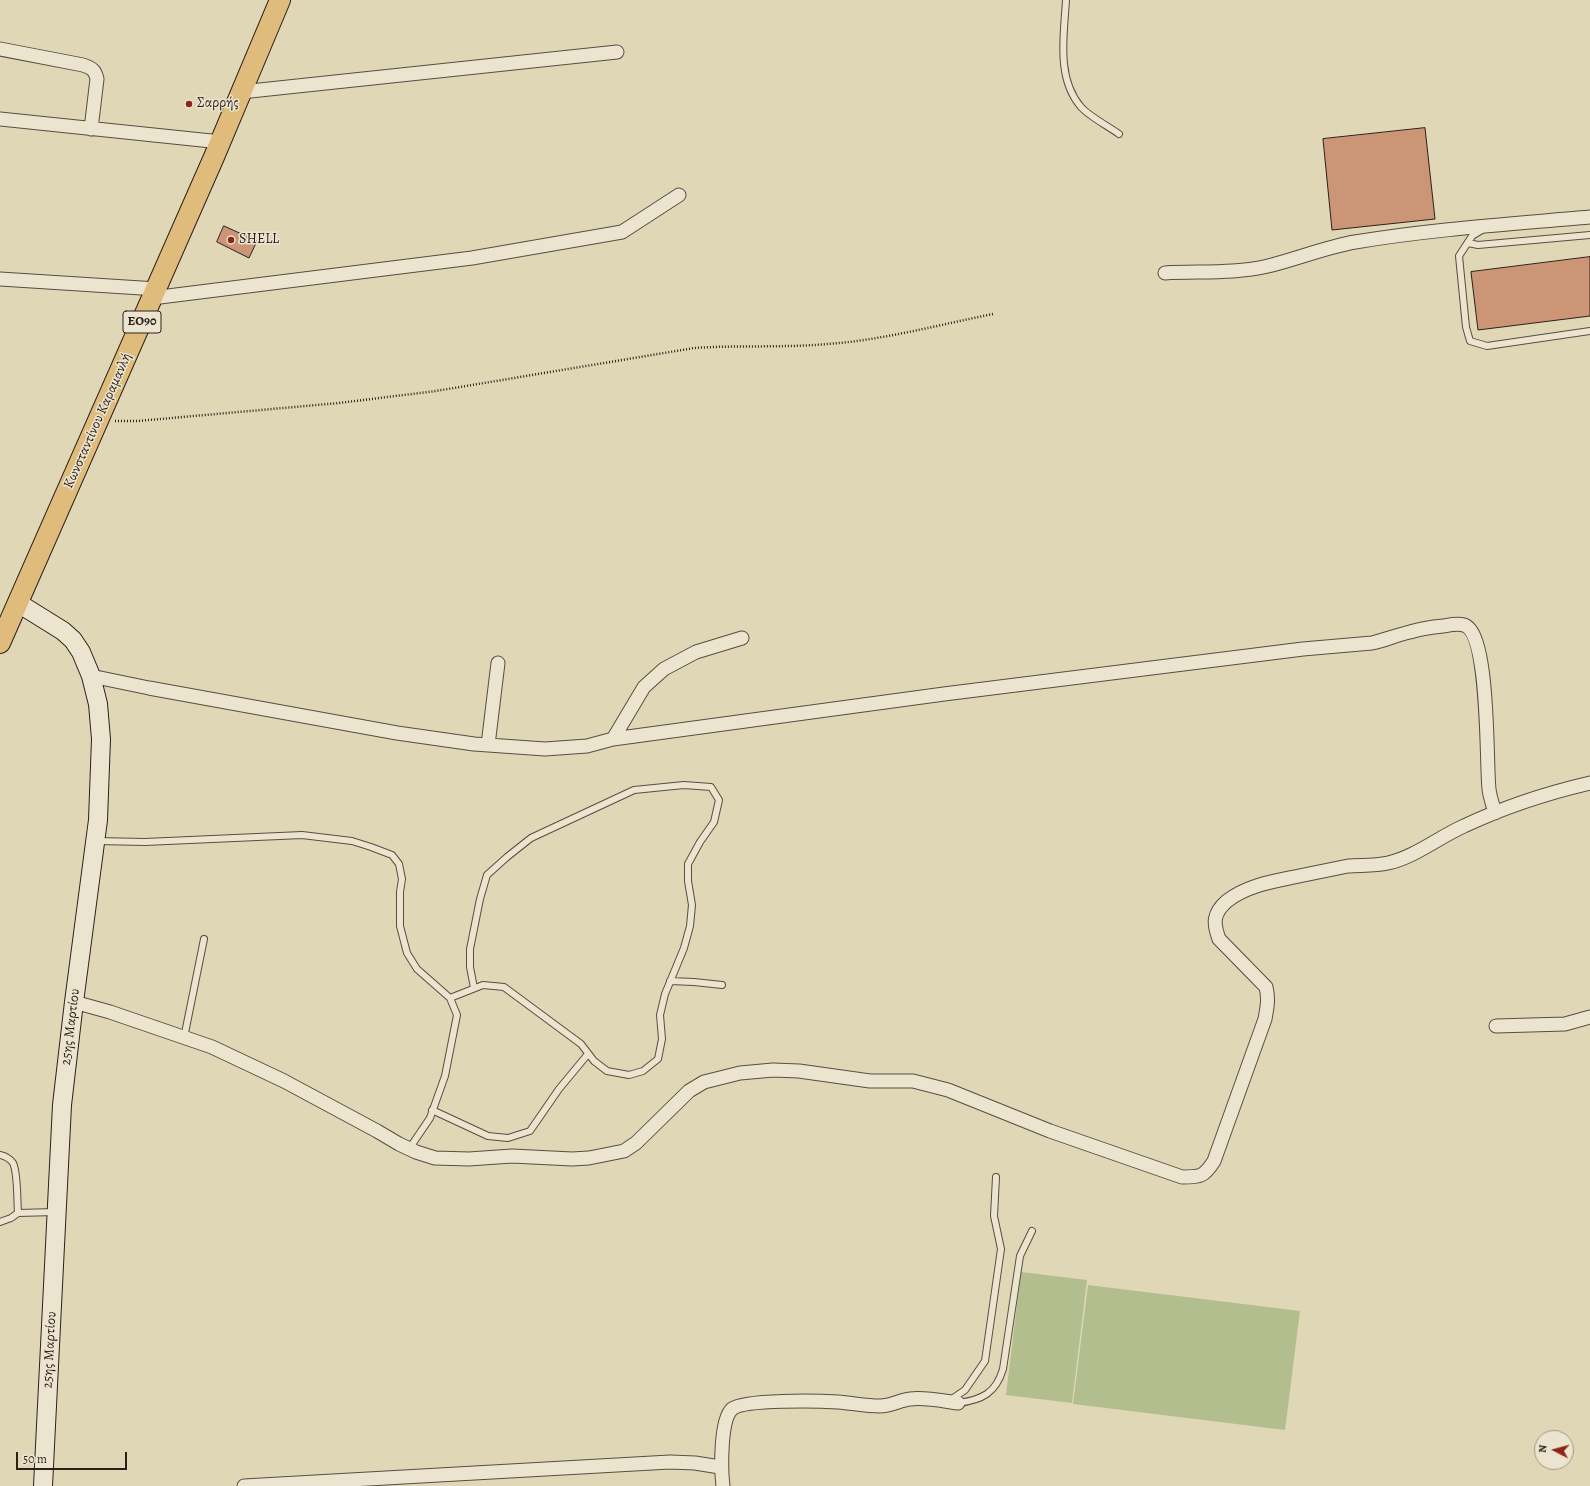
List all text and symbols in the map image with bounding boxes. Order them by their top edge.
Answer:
place label: Σαρρής [197,96,239,112]
marker: Σαρρής [184,99,194,109]
place label: SHELL [239,232,279,248]
marker: SHELL [226,235,236,245]
road number: ΕΟ90 [123,311,161,333]
street label: Κωνσταντίνου Καραμανλή [61,351,135,491]
street label: 25ης Μαρτίου [58,988,84,1066]
street label: 25ης Μαρτίου [40,1311,60,1389]
north arrow [1534,1430,1574,1470]
scale bar [18,1444,129,1470]
text: N [1535,1444,1550,1454]
text: 50 m [23,1451,47,1467]

